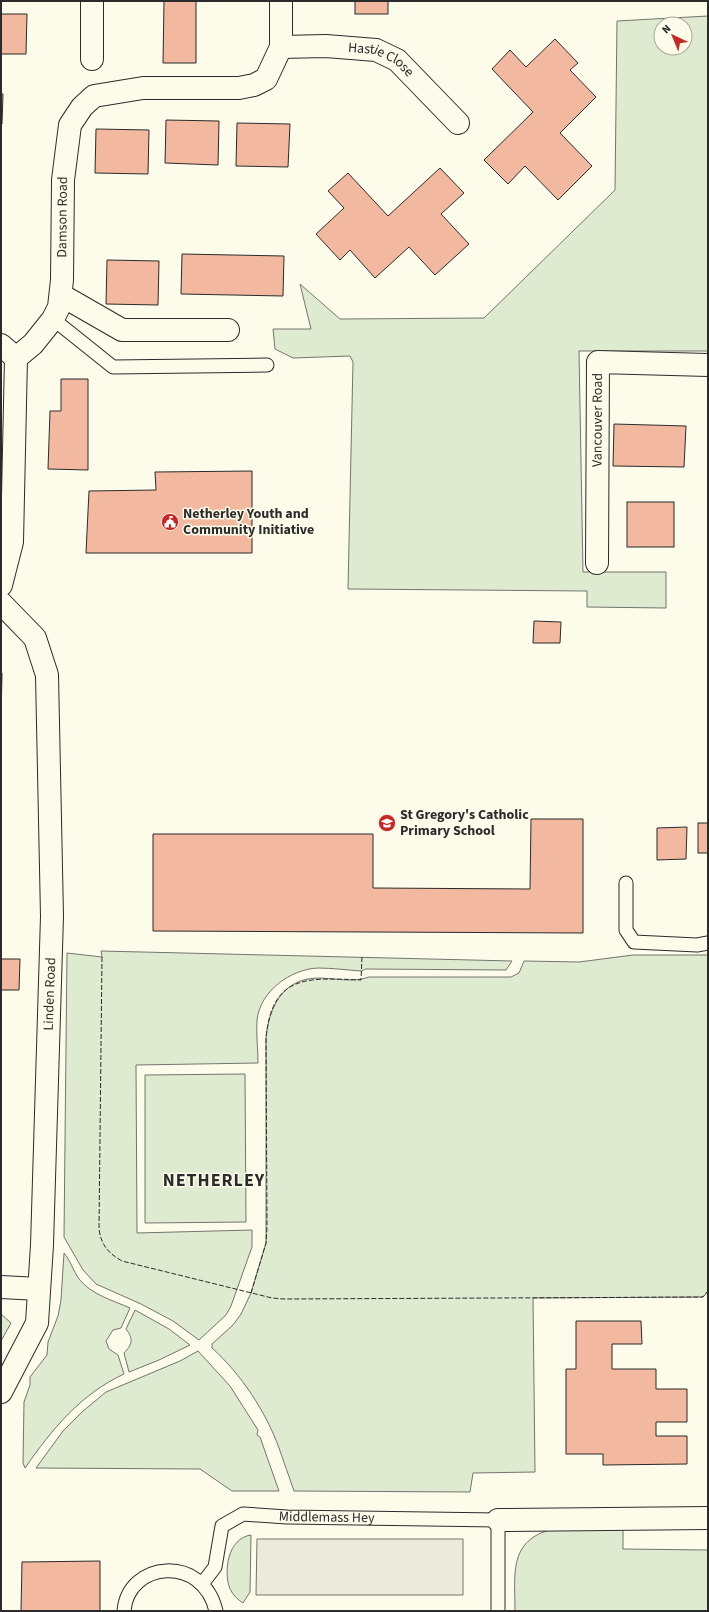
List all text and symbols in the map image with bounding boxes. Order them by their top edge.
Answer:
north arrow [653,16,693,56]
text: N [659,21,674,37]
street label: Hastie Close [347,38,418,82]
street label: Damson Road [52,176,73,258]
street label: Vancouver Road [587,373,608,467]
place label: Netherley Youth and Community Initiative [183,504,314,540]
public building icon: Netherley Youth and Community Initiative [160,512,180,532]
place label: St Gregory's Catholic Primary School [400,805,529,841]
school or university icon: St Gregory's Catholic Primary School [377,813,397,833]
street label: Linden Road [39,957,61,1031]
district label: NETHERLEY [163,1168,265,1193]
street label: Middlemass Hey [278,1506,375,1528]

